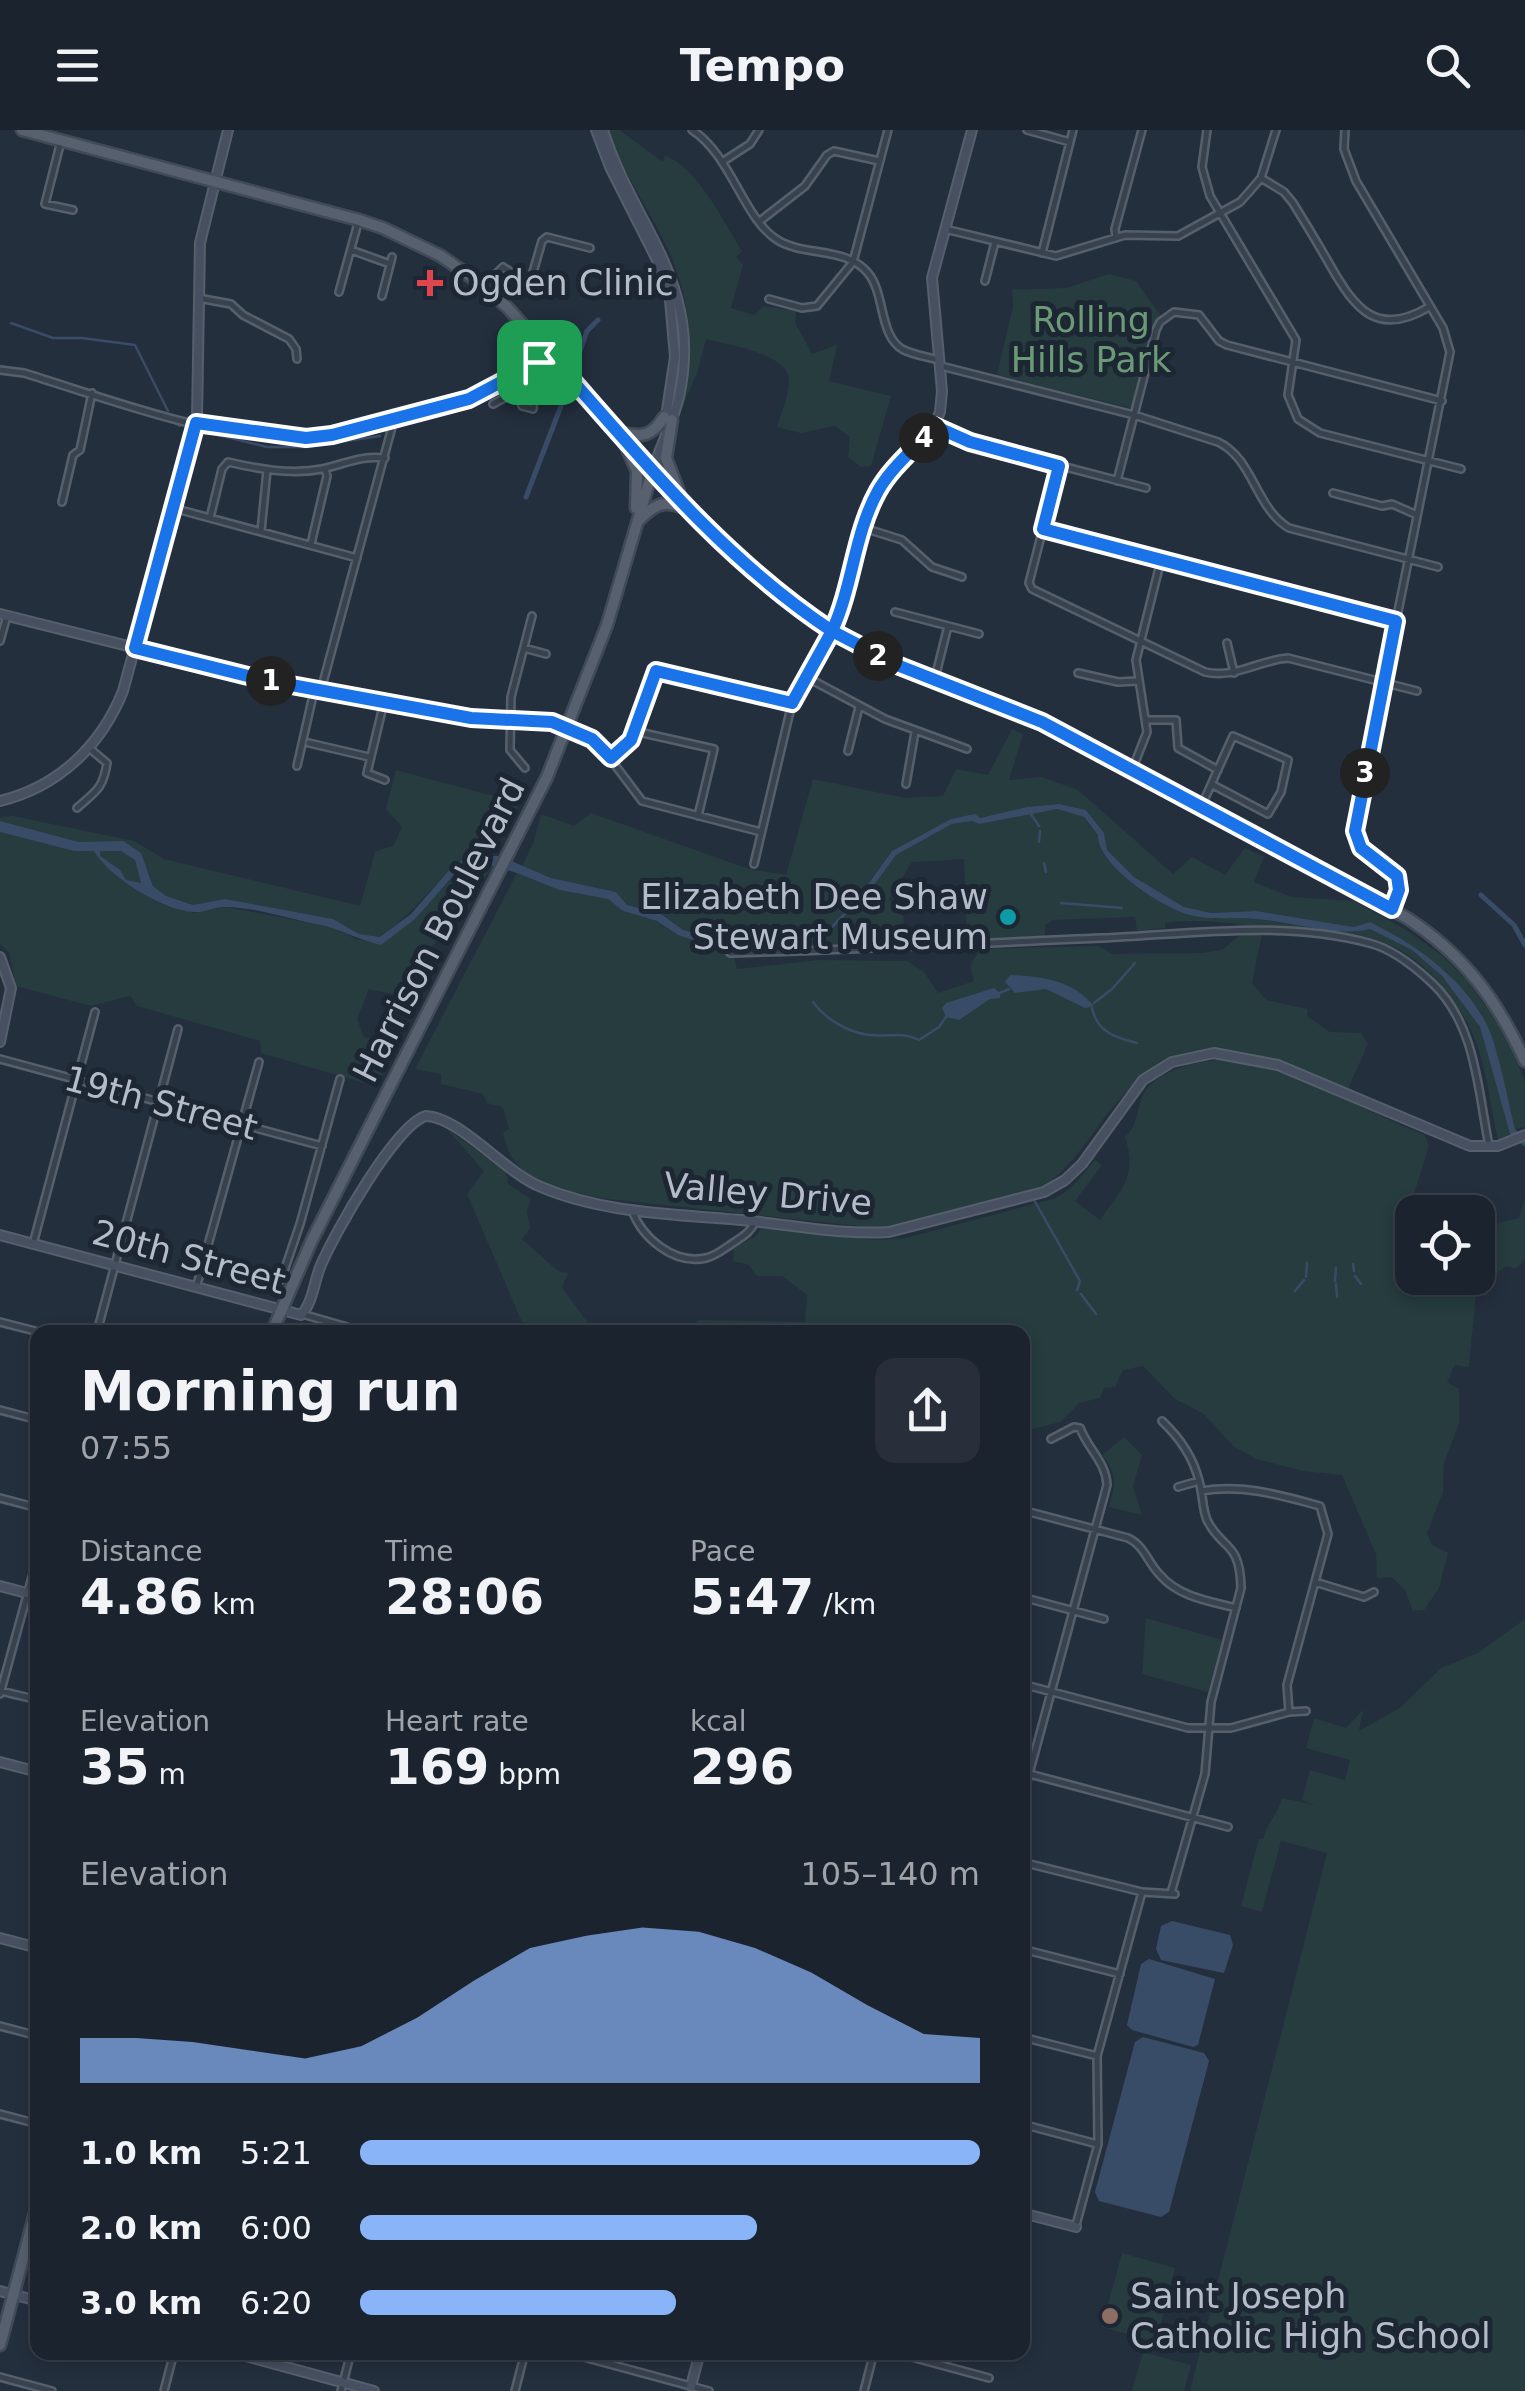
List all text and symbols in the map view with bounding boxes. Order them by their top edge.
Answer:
icon: menu [50,38,105,93]
icon: search [1420,38,1475,93]
text: Tempo [680,39,845,92]
place label: Ogden Clinic [452,263,674,303]
marker: Ogden Clinic [417,270,443,296]
park label: Rolling Hills Park [1011,300,1172,380]
pin [497,320,582,405]
icon: arrive [512,335,567,390]
pin: 4 [899,413,949,463]
text: 4 [914,421,934,454]
pin: 2 [853,631,903,681]
text: 2 [868,639,888,672]
pin: 1 [246,656,296,706]
text: 1 [261,664,281,697]
pin: 3 [1340,748,1390,798]
text: 3 [1355,756,1375,789]
street label: Harrison Boulevard [345,771,533,1089]
place label: Elizabeth Dee Shaw Stewart Museum [640,877,988,957]
marker: Elizabeth Dee Shaw Stewart Museum [997,906,1019,928]
street label: 19th Street [60,1058,262,1148]
street label: Valley Drive [662,1165,874,1223]
map controls [1395,1195,1495,1295]
button: locate [1395,1195,1495,1295]
street label: 20th Street [88,1212,290,1302]
button: share [875,1358,980,1463]
text: Morning run [80,1359,461,1423]
text: 07:55 [80,1429,172,1467]
text: Distance [80,1535,202,1568]
text: Time [385,1535,454,1568]
text: Pace [690,1535,755,1568]
text: 4.86 [80,1568,203,1626]
text: 28:06 [385,1568,544,1626]
text: 5:47 [690,1568,814,1626]
text: km [203,1588,256,1621]
text: /km [814,1588,876,1621]
text: Elevation [80,1705,210,1738]
text: Heart rate [385,1705,529,1738]
text: kcal [690,1705,747,1738]
text: 35 [80,1738,150,1796]
text: 169 [385,1738,489,1796]
text: 296 [690,1738,794,1796]
text: m [150,1758,186,1791]
text: bpm [489,1758,561,1791]
text: Elevation [80,1855,229,1893]
text: 105–140 m [801,1855,980,1893]
text: 1.0 km [80,2134,202,2172]
text: 5:21 [240,2134,312,2172]
text: 2.0 km [80,2209,202,2247]
text: 6:00 [240,2209,312,2247]
place label: Saint Joseph Catholic High School [1130,2276,1491,2356]
text: 3.0 km [80,2284,202,2322]
text: 6:20 [240,2284,312,2322]
marker: Saint Joseph Catholic High School [1099,2305,1121,2327]

